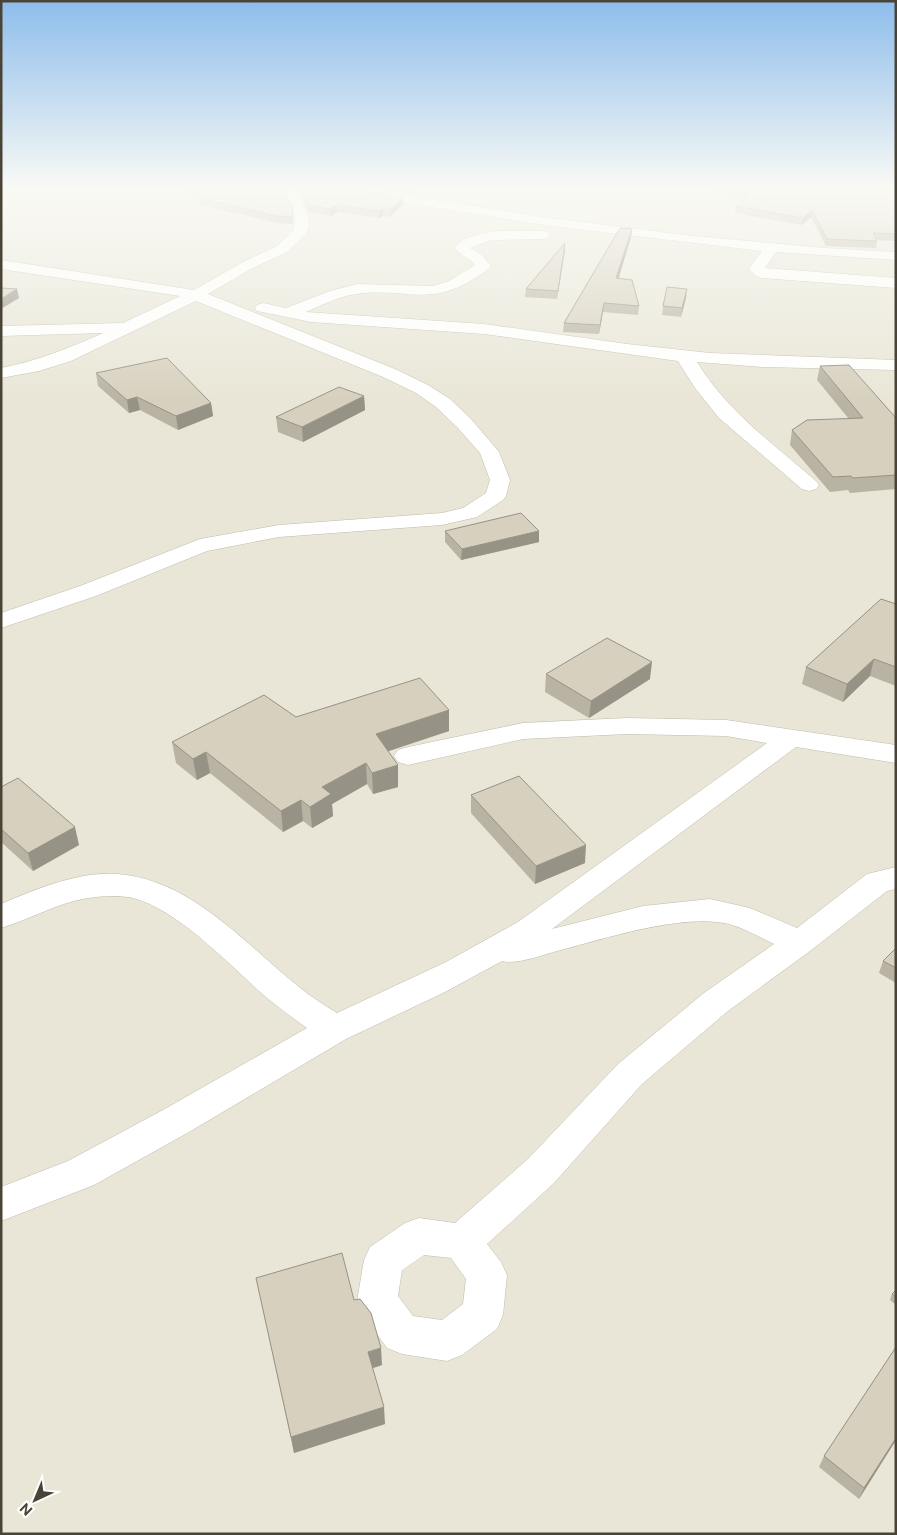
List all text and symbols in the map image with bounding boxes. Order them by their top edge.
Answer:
north arrow [10,1475,60,1525]
text: N [16,1500,35,1519]

